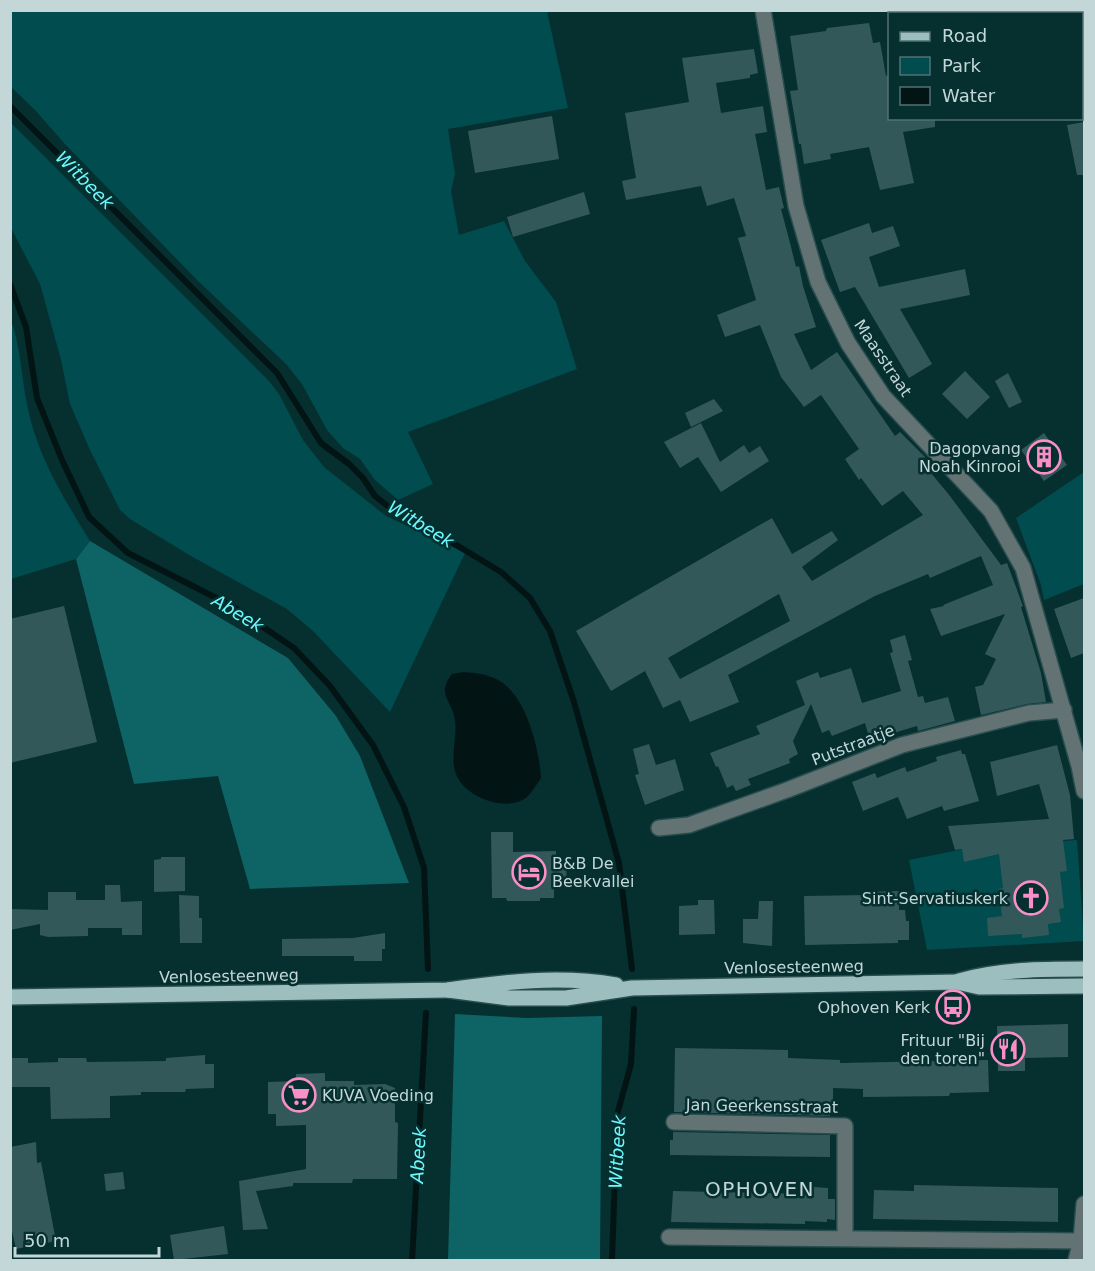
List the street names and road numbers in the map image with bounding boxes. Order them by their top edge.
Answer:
street label: Maasstraat [850,316,916,400]
street label: Putstraatje [809,721,897,769]
street label: Venlosesteenweg [724,956,864,978]
street label: Venlosesteenweg [159,965,299,987]
street label: Jan Geerkensstraat [685,1095,838,1117]

